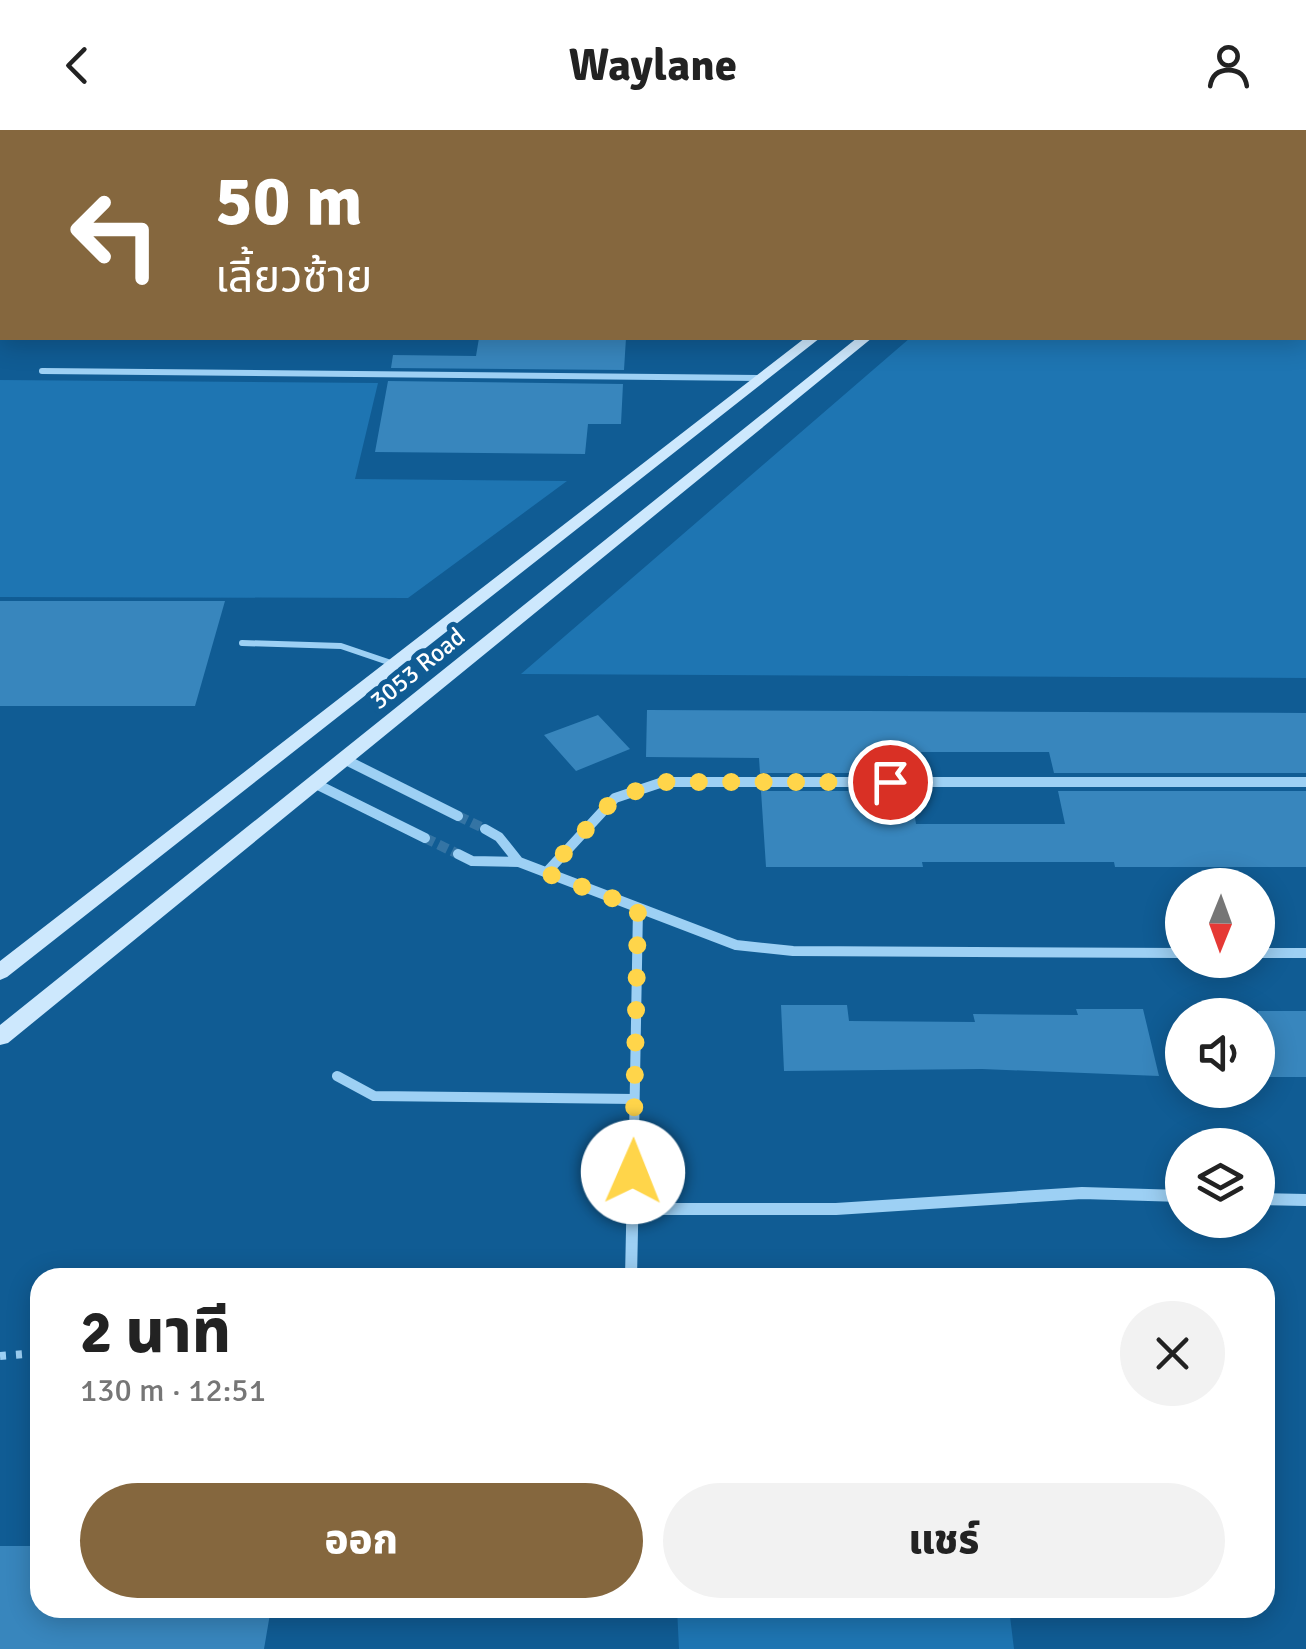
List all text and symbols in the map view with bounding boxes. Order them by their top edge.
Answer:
icon: back [50,38,105,93]
text: Waylane [569,38,737,93]
icon: person [1201,38,1256,93]
text: 50 m [215,158,363,244]
icon: left [50,170,180,300]
text: เลี้ยวซ้าย [215,250,372,305]
street label: 3053 Road [364,621,471,716]
pin [848,740,933,825]
icon: arrive [863,755,918,810]
north arrow [1165,868,1275,978]
map controls [1165,868,1275,1238]
button: sound [1165,998,1275,1108]
position arrow [581,1120,685,1224]
button: layers [1165,1128,1275,1238]
text: 2 นาที [80,1296,231,1370]
button: close [1120,1301,1225,1406]
text: 130 m · 12:51 [80,1371,266,1410]
button: ออก [80,1483,643,1598]
button: แชร์ [663,1483,1225,1598]

